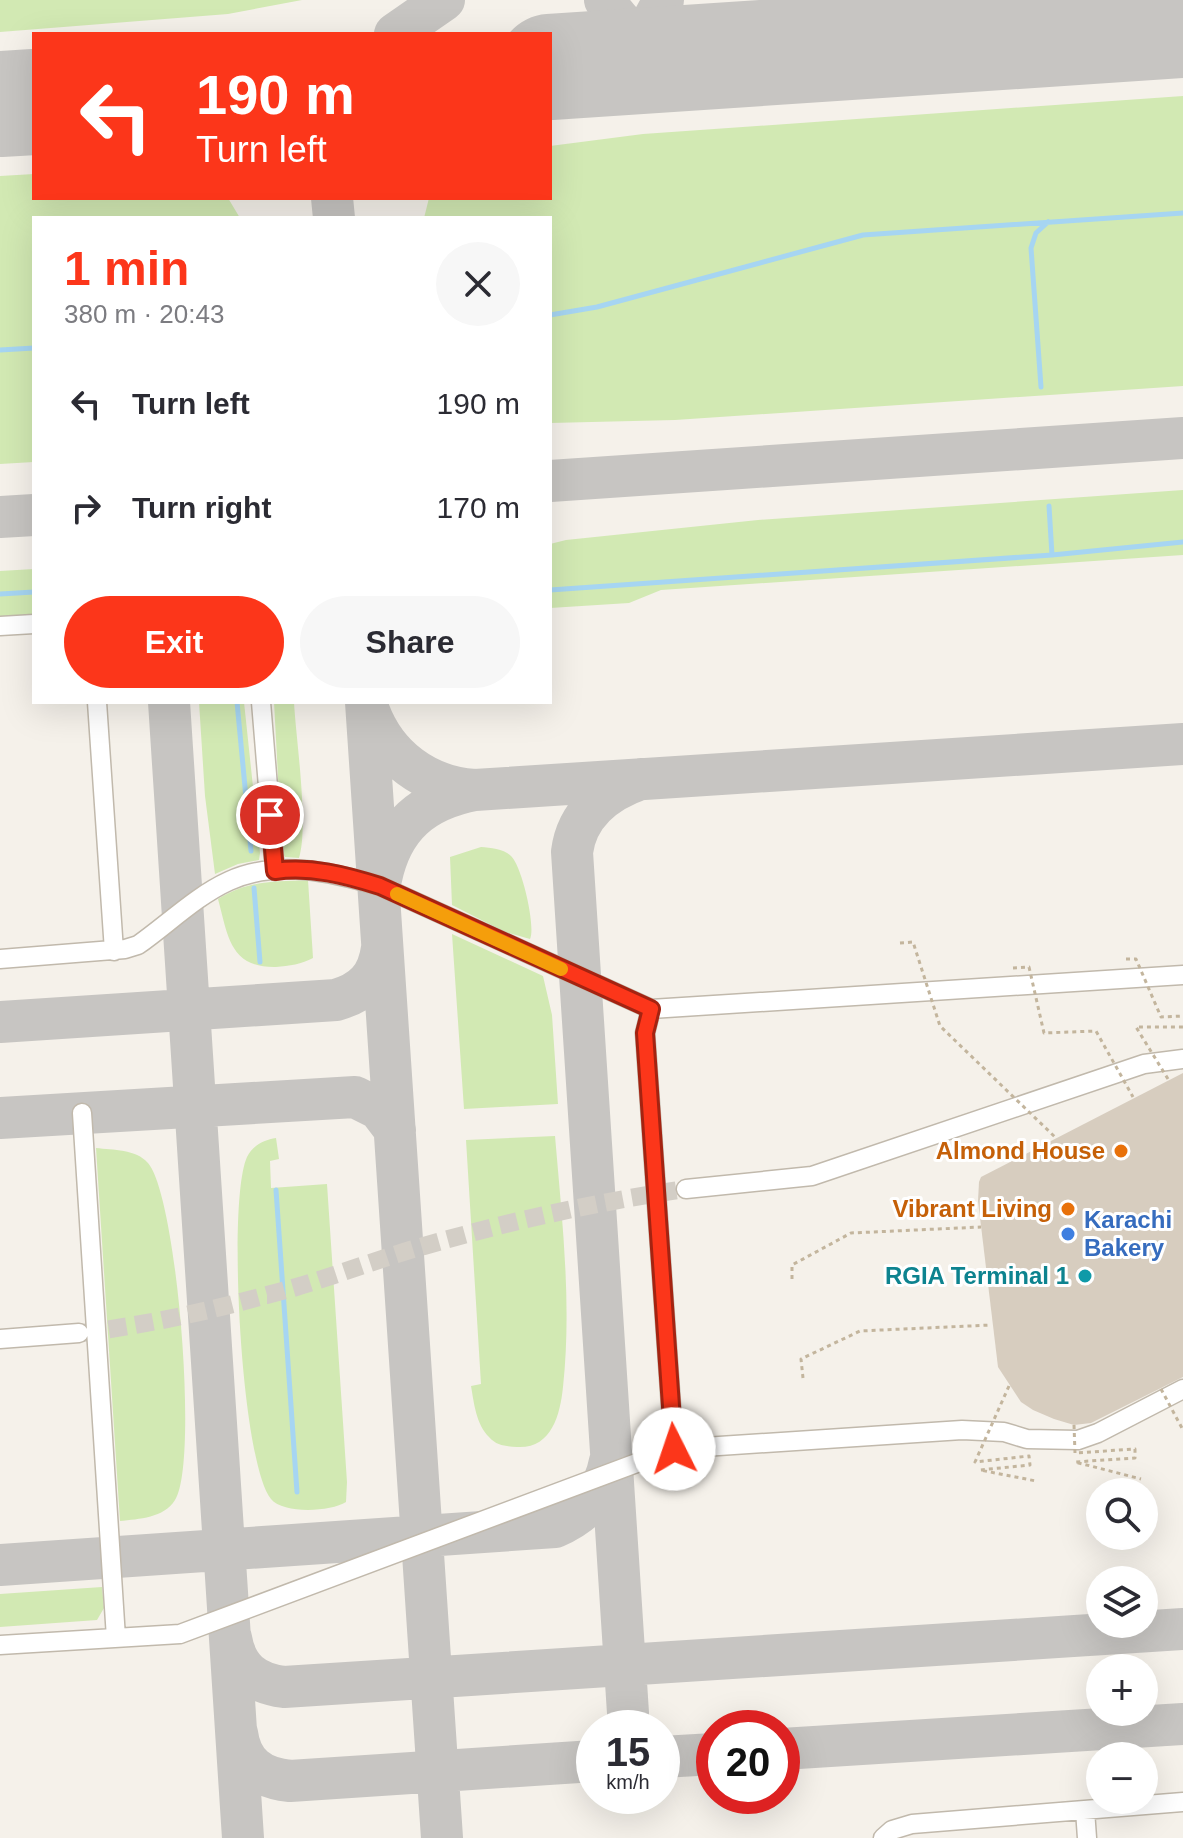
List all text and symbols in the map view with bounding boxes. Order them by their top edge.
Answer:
text: 190 m [196,63,355,126]
icon: left [64,64,168,168]
text: Turn left [196,129,327,170]
text: 1 min [64,242,189,295]
button: close [436,242,520,326]
text: 380 m · 20:43 [64,299,224,329]
icon: left [64,382,108,426]
text: Turn left [132,387,250,420]
text: 190 m [437,387,520,420]
icon: right [64,486,108,530]
text: Turn right [132,491,271,524]
text: 170 m [437,491,520,524]
button: Exit [64,596,284,688]
button: Share [300,596,520,688]
pin [236,781,304,849]
icon: arrive [248,793,292,837]
place label: Almond House [936,1137,1105,1164]
marker: Almond House [1112,1142,1130,1160]
place label: Vibrant Living [892,1195,1052,1222]
marker: Vibrant Living [1059,1200,1077,1218]
place label: Karachi Bakery [1084,1206,1172,1261]
marker: Karachi Bakery [1059,1225,1077,1243]
place label: RGIA Terminal 1 [885,1262,1069,1289]
marker: RGIA Terminal 1 [1076,1267,1094,1285]
position arrow [632,1407,716,1491]
map controls [1086,1478,1158,1814]
button: search [1086,1478,1158,1550]
button: layers [1086,1566,1158,1638]
button: + [1086,1654,1158,1726]
speed limit sign: 20 [696,1710,800,1814]
text: 15 [606,1730,650,1774]
button: − [1086,1742,1158,1814]
text: km/h [606,1771,650,1793]

